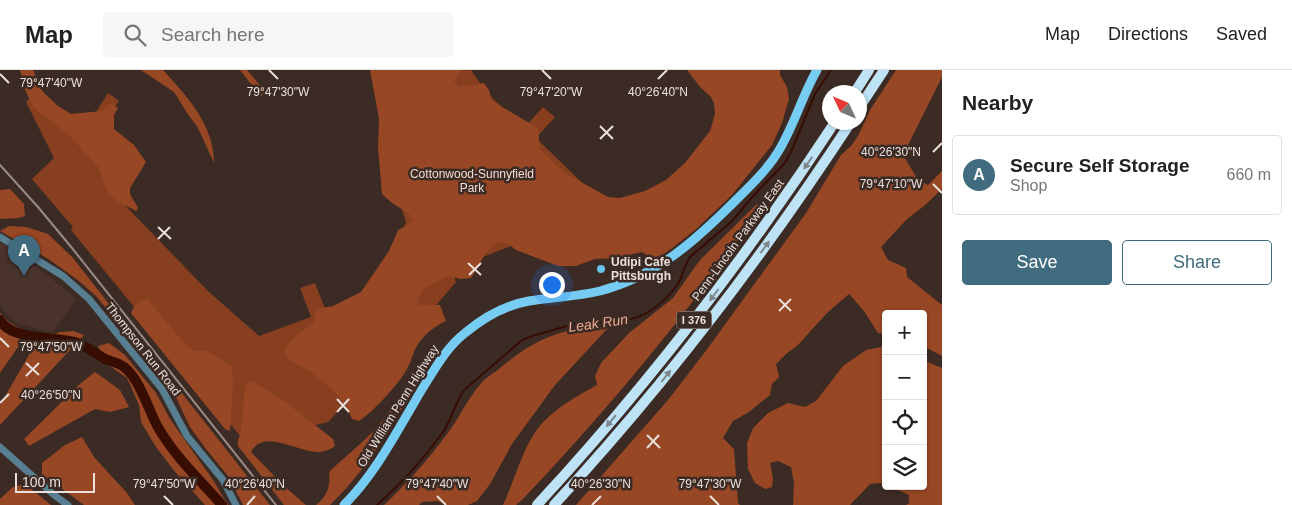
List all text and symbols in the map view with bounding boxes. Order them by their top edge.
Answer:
search box [103,12,453,57]
text: Map [25,21,73,48]
icon: search [121,21,149,49]
text: Search here [161,24,265,45]
text: Map [1045,24,1080,44]
text: Directions [1108,24,1188,44]
text: Saved [1216,24,1267,44]
text: 79°47'40"W [20,76,83,90]
text: 79°47'30"W [247,85,310,99]
text: 79°47'20"W [520,85,583,99]
text: 40°26'40"N [628,85,688,99]
north arrow [822,85,867,130]
text: Nearby [962,91,1033,114]
text: 40°26'30"N [861,145,921,159]
text: Secure Self Storage [1010,155,1190,176]
one-way arrow [803,156,813,170]
text: A [973,166,985,183]
text: 660 m [1227,166,1271,183]
park label: Cottonwood-Sunnyfield Park [410,167,534,195]
street label: Penn-Lincoln Parkway East [689,176,787,303]
text: 79°47'10"W [860,177,923,191]
text: Shop [1010,177,1047,194]
pin: A [8,235,40,276]
one-way arrow [760,240,770,254]
button: Save [962,240,1112,285]
button: Share [1122,240,1272,285]
place label: Udipi Cafe Pittsburgh [611,255,671,283]
marker: Udipi Cafe Pittsburgh [595,263,607,275]
your location [539,272,565,298]
one-way arrow [708,288,719,301]
street label: Thompson Run Road [102,300,184,398]
map controls [882,310,927,490]
button: + [882,310,927,355]
water label: Leak Run [567,311,629,335]
road number: I 376 [676,312,712,328]
text: 79°47'50"W [20,340,83,354]
street label: Old William Penn Highway [355,342,441,470]
button: − [882,355,927,400]
one-way arrow [661,369,672,382]
text: 40°26'50"N [21,388,81,402]
button: locate [882,400,927,445]
one-way arrow [606,415,617,428]
button: layers [882,445,927,490]
scale bar [15,470,95,493]
text: 100 m [22,474,61,490]
text: 79°47'50"W [133,477,196,491]
text: 40°26'40"N [225,477,285,491]
text: 79°47'40"W [406,477,469,491]
text: 40°26'30"N [571,477,631,491]
text: 79°47'30"W [679,477,742,491]

